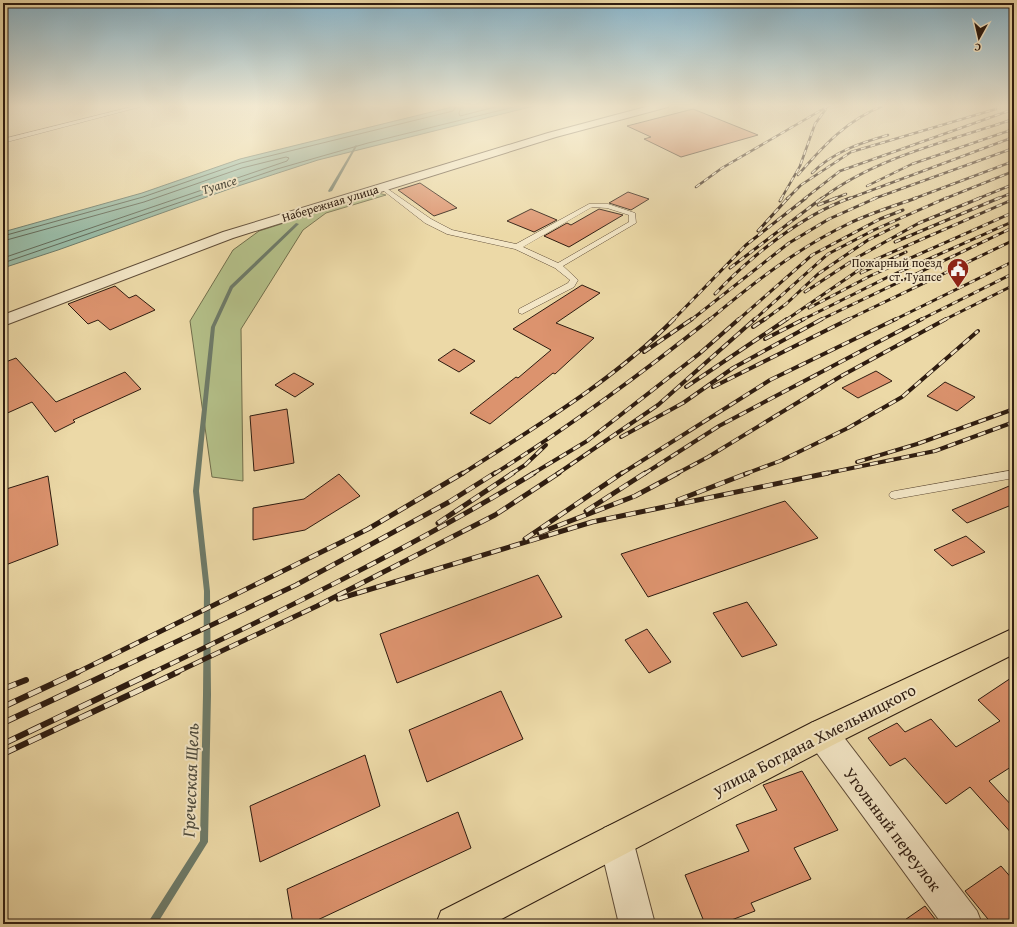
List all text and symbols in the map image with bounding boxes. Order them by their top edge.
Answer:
north arrow [959,18,999,58]
text: С [973,40,982,56]
water label: Туапсе [199,171,239,199]
street label: Набережная улица [280,180,381,226]
place label: Пожарный поезд ст. Туапсе [852,254,942,285]
public building icon: Пожарный поезд ст. Туапсе [945,256,971,289]
street label: улица Богдана Хмельницкого [707,677,920,802]
water label: Греческая Щель [174,722,205,839]
street label: Угольный переулок [838,762,948,896]

